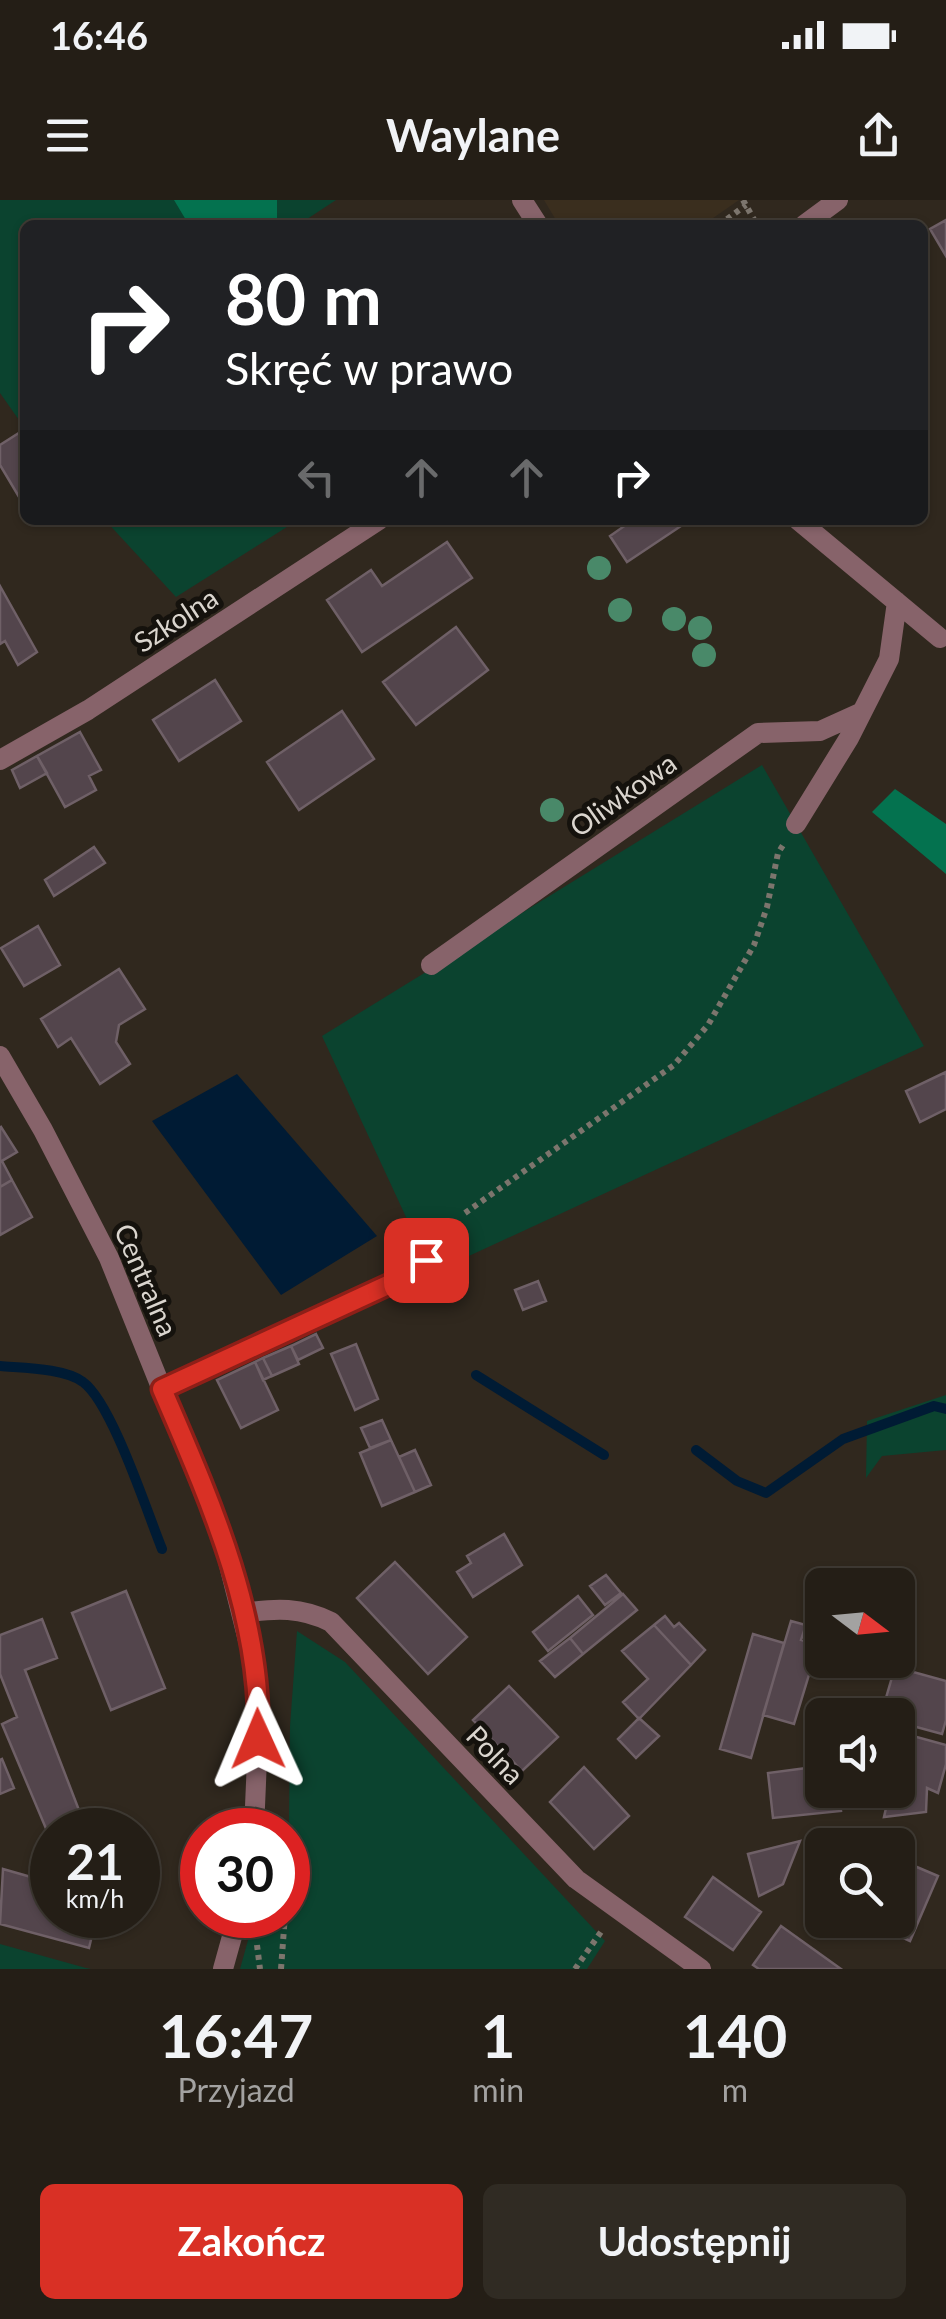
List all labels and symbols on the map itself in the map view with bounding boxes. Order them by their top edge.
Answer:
street label: Szkolna [127,580,224,659]
street label: Oliwkowa [563,745,682,843]
street label: Centralna [108,1218,186,1341]
pin [384,1218,469,1303]
north arrow [805,1568,915,1678]
position arrow [206,1687,310,1791]
street label: Polna [460,1718,532,1791]
speed limit sign: 30 [180,1808,310,1938]

